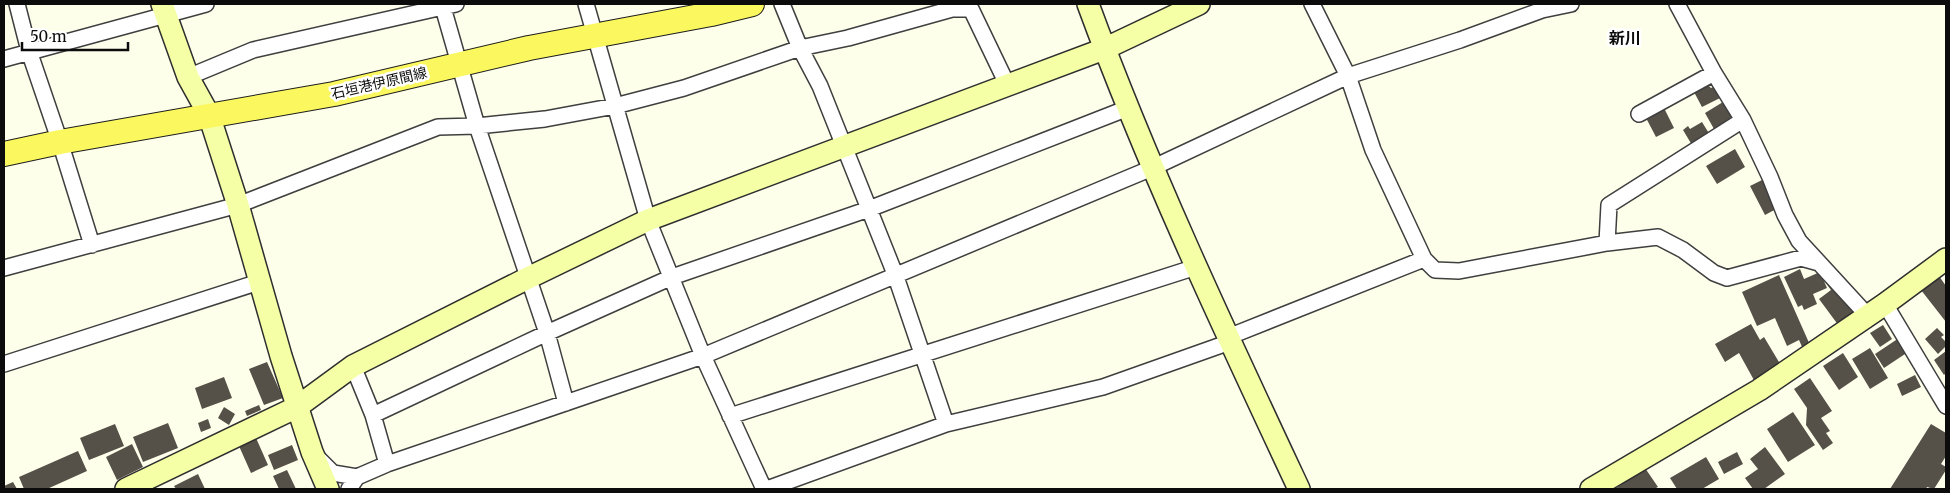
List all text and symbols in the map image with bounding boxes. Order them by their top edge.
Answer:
scale bar [22,20,129,52]
text: 50 m [30,27,67,46]
district label: 新川 [1609,28,1641,48]
street label: 石垣港伊原間線 [329,63,429,103]

